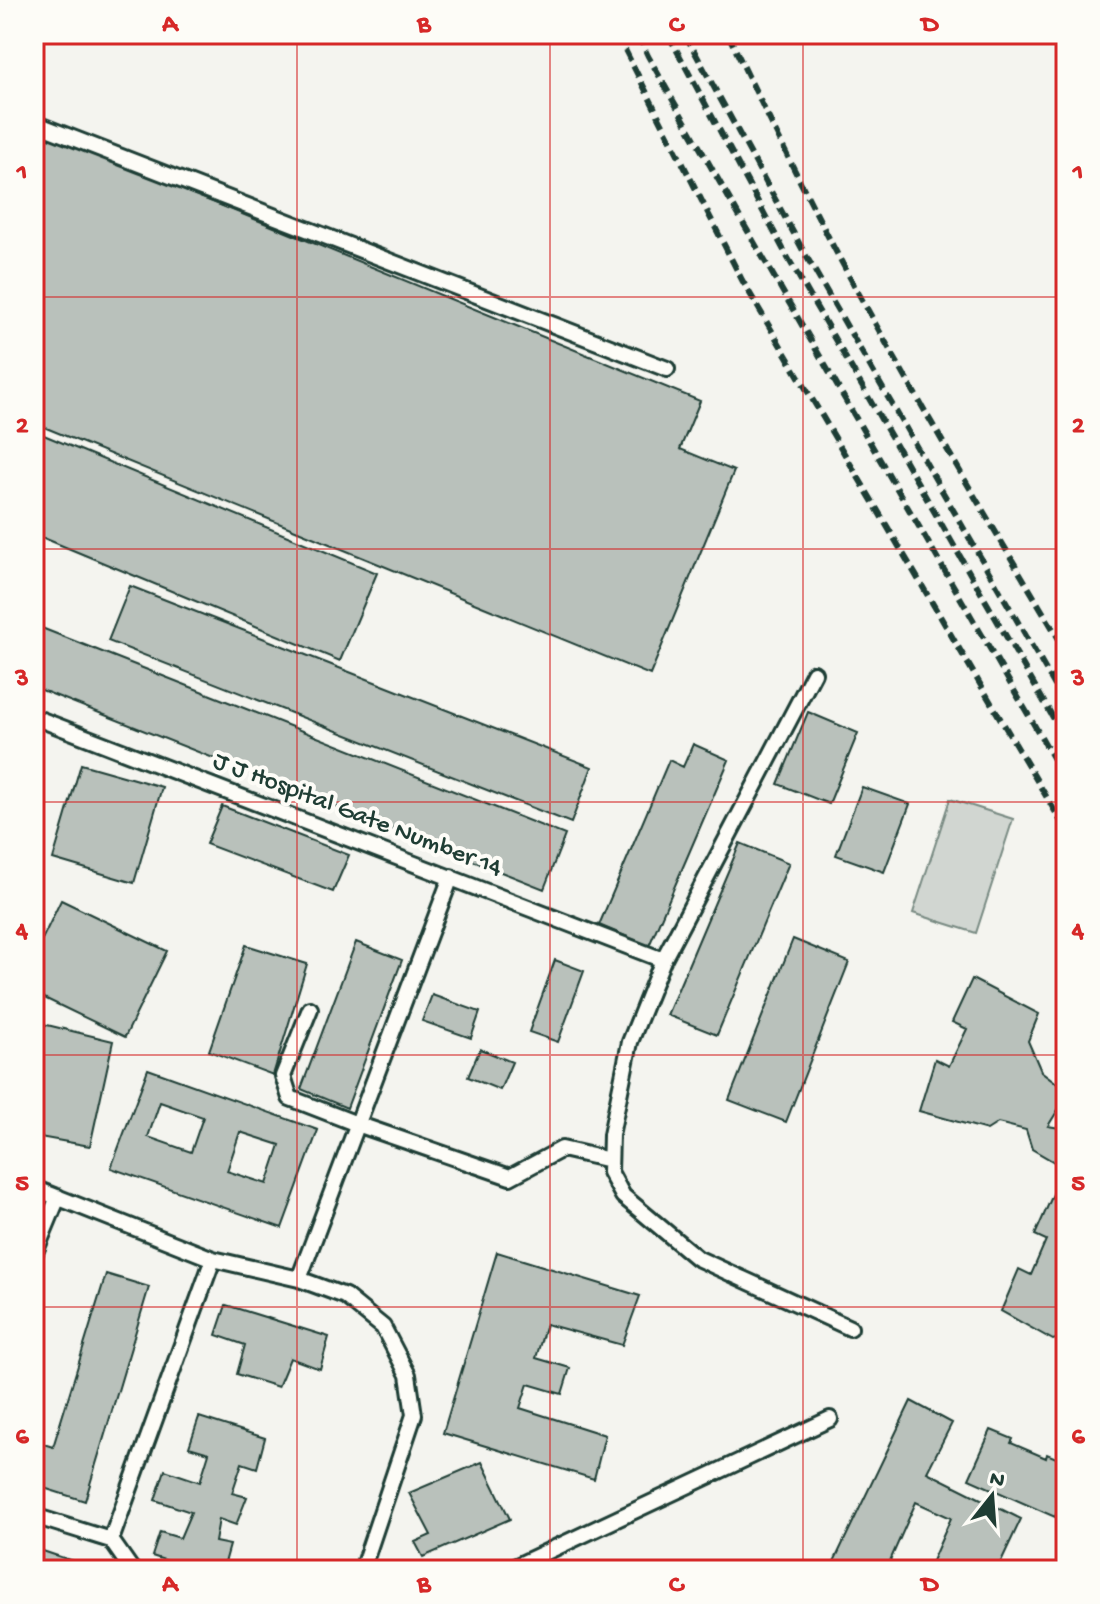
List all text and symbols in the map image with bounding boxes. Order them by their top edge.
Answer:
text: A [161,11,179,42]
text: B [416,11,432,42]
text: C [669,11,686,42]
text: D [920,11,940,42]
text: 1 [16,159,27,190]
text: 1 [1072,159,1083,190]
text: 2 [16,412,29,443]
text: 2 [1072,412,1085,443]
text: 3 [14,665,29,696]
text: 3 [1070,665,1085,696]
street label: J J Hospital Gate Number 14 [208,747,506,885]
text: 4 [15,917,29,948]
text: 4 [1071,917,1085,948]
text: 5 [15,1170,29,1201]
text: 5 [1071,1170,1085,1201]
text: 6 [15,1423,29,1454]
text: 6 [1071,1423,1085,1454]
north arrow [952,1456,1032,1536]
text: N [986,1466,1007,1495]
text: A [161,1571,179,1602]
text: B [416,1571,432,1602]
text: C [669,1571,686,1602]
text: D [920,1571,940,1602]

